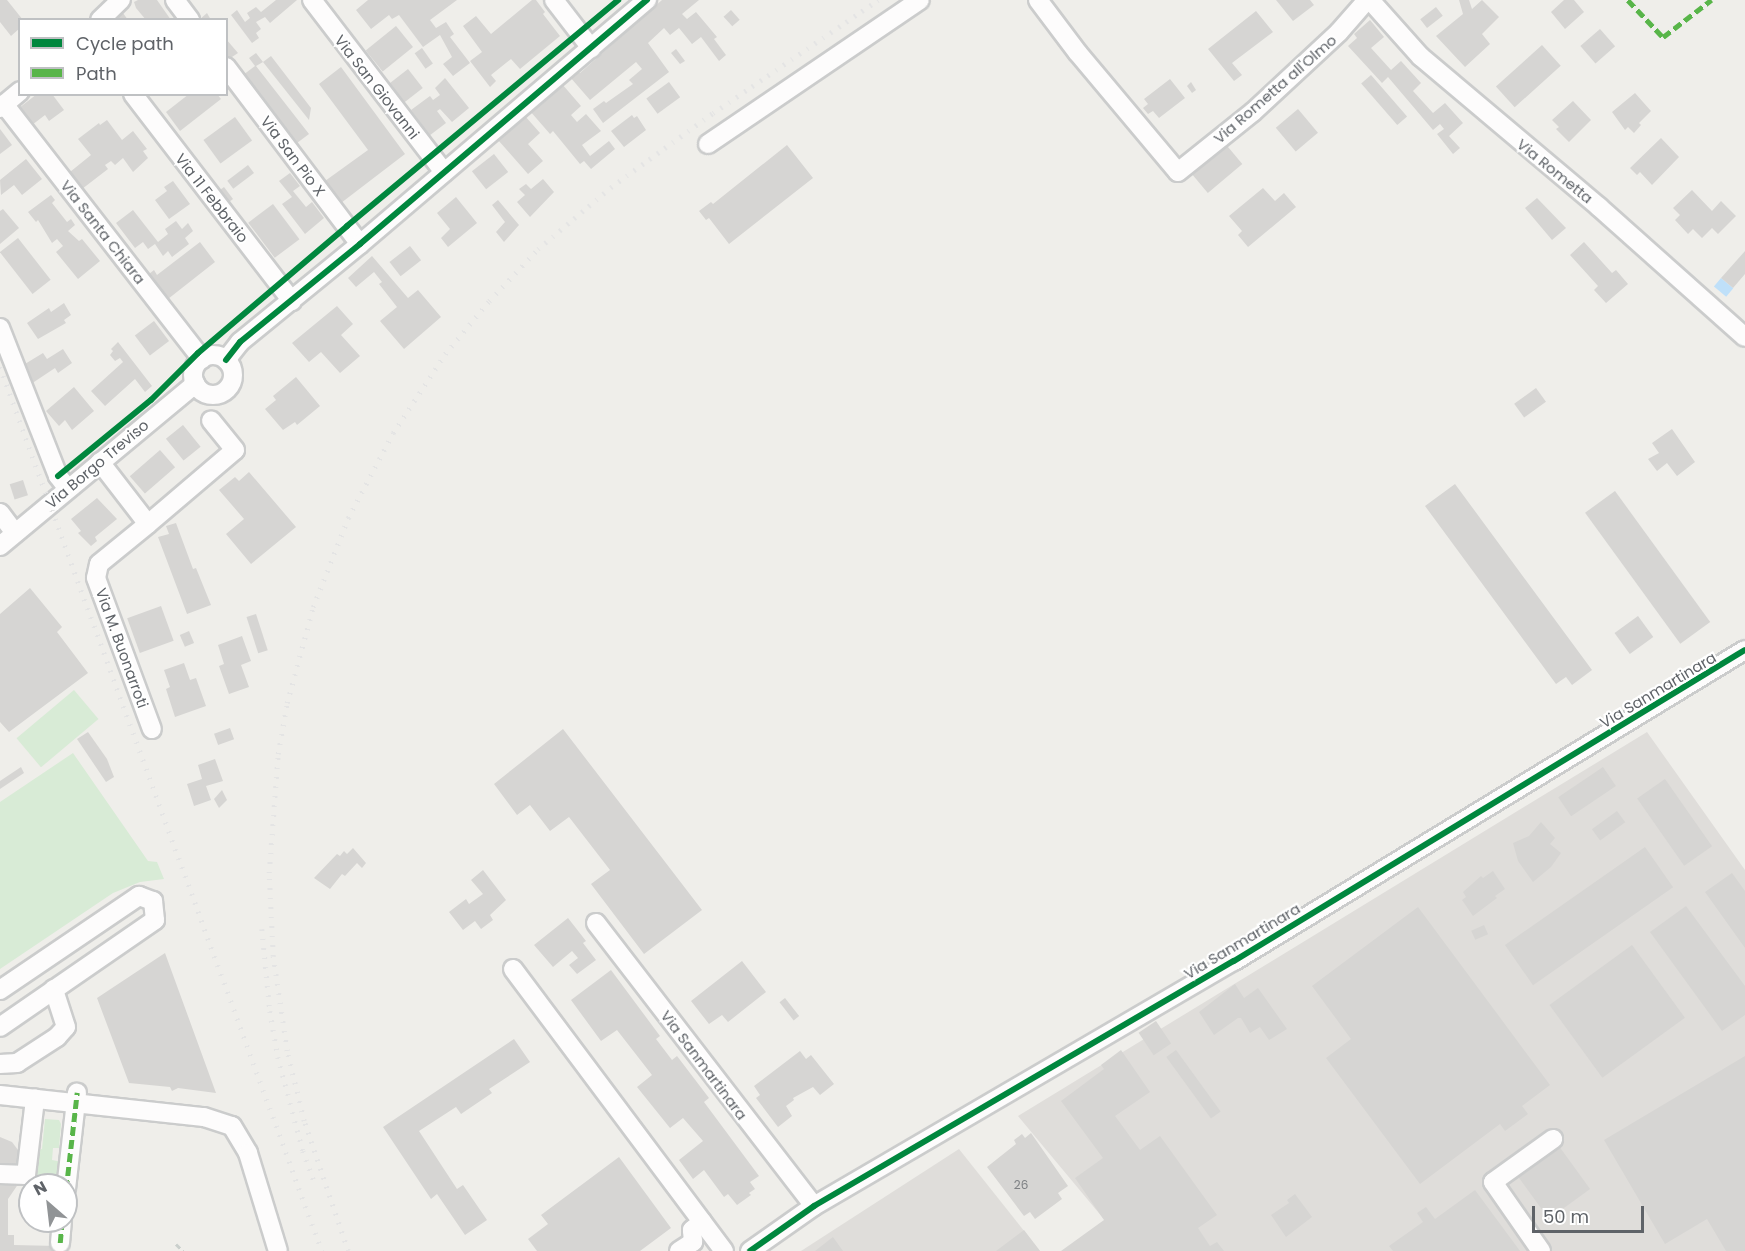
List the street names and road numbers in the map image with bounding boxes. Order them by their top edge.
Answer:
street label: Via San Giovanni [331,31,423,143]
street label: Via Rometta all'Olmo [1210,31,1340,147]
street label: Via San Pio X [257,112,329,200]
street label: Via Rometta [1513,135,1597,207]
street label: Via 11 Febbraio [172,150,252,246]
street label: Via Santa Chiara [57,176,149,288]
street label: Via Borgo Treviso [42,416,152,512]
street label: Via M. Buonarroti [92,586,152,710]
street label: Via Sanmartinara [1597,648,1719,732]
street label: Via Sanmartinara [1181,899,1303,983]
street label: Via Sanmartinara [657,1007,751,1123]

